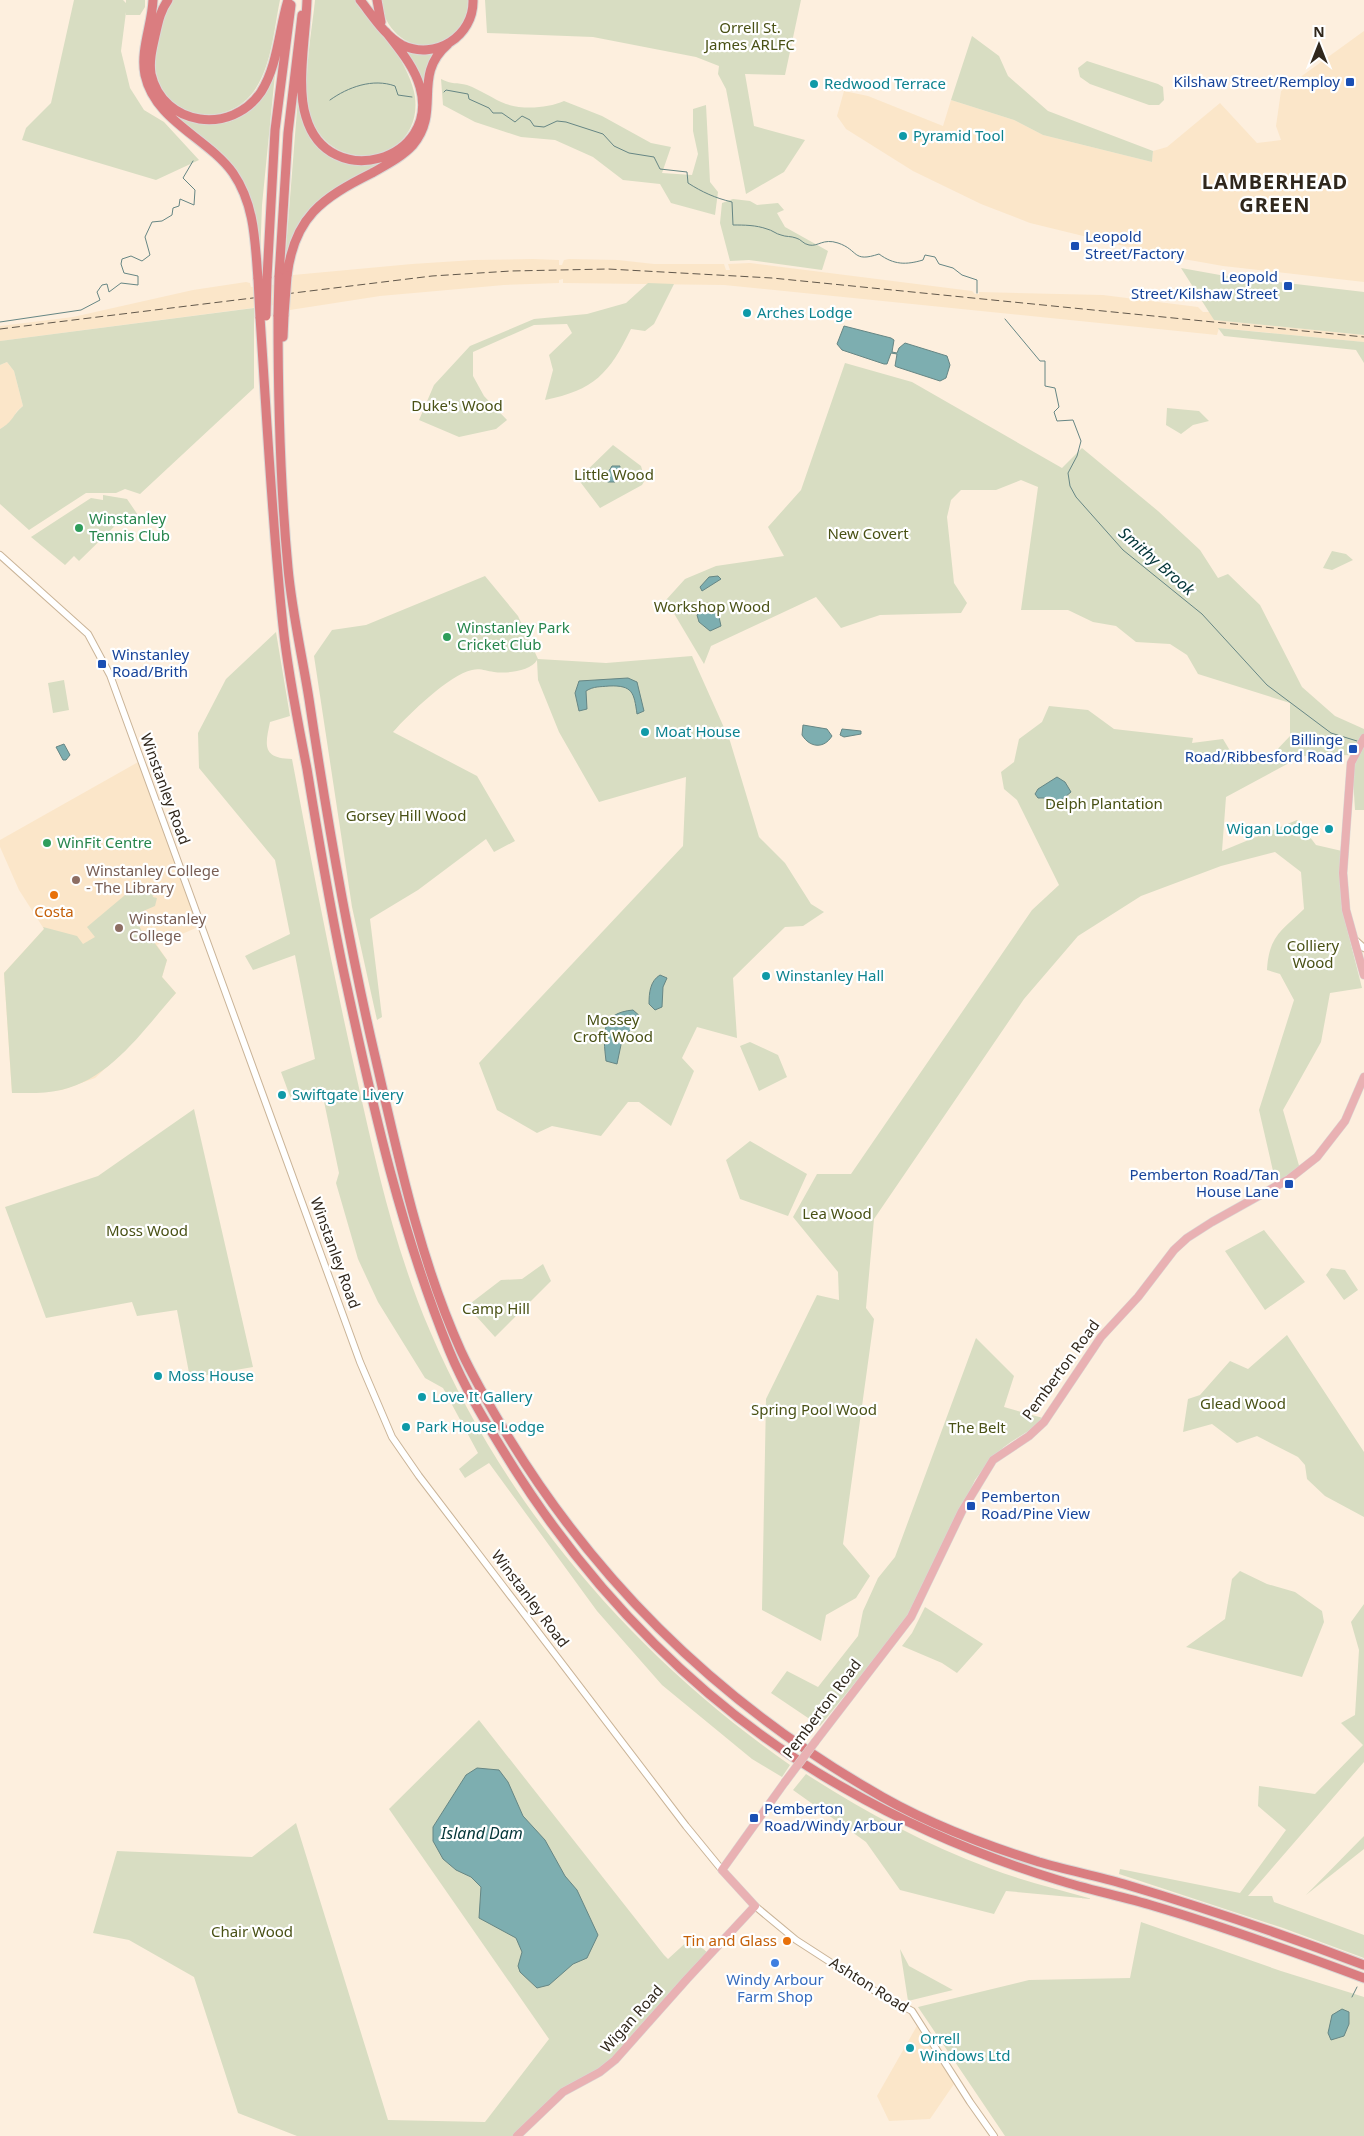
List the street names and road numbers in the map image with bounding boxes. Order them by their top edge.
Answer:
street label: Winstanley Road [137,730,195,847]
street label: Winstanley Road [307,1194,365,1311]
street label: Pemberton Road [1017,1315,1103,1423]
street label: Winstanley Road [488,1546,574,1651]
street label: Pemberton Road [777,1655,865,1762]
street label: Ashton Road [826,1952,913,2016]
street label: Wigan Road [595,1980,667,2056]

